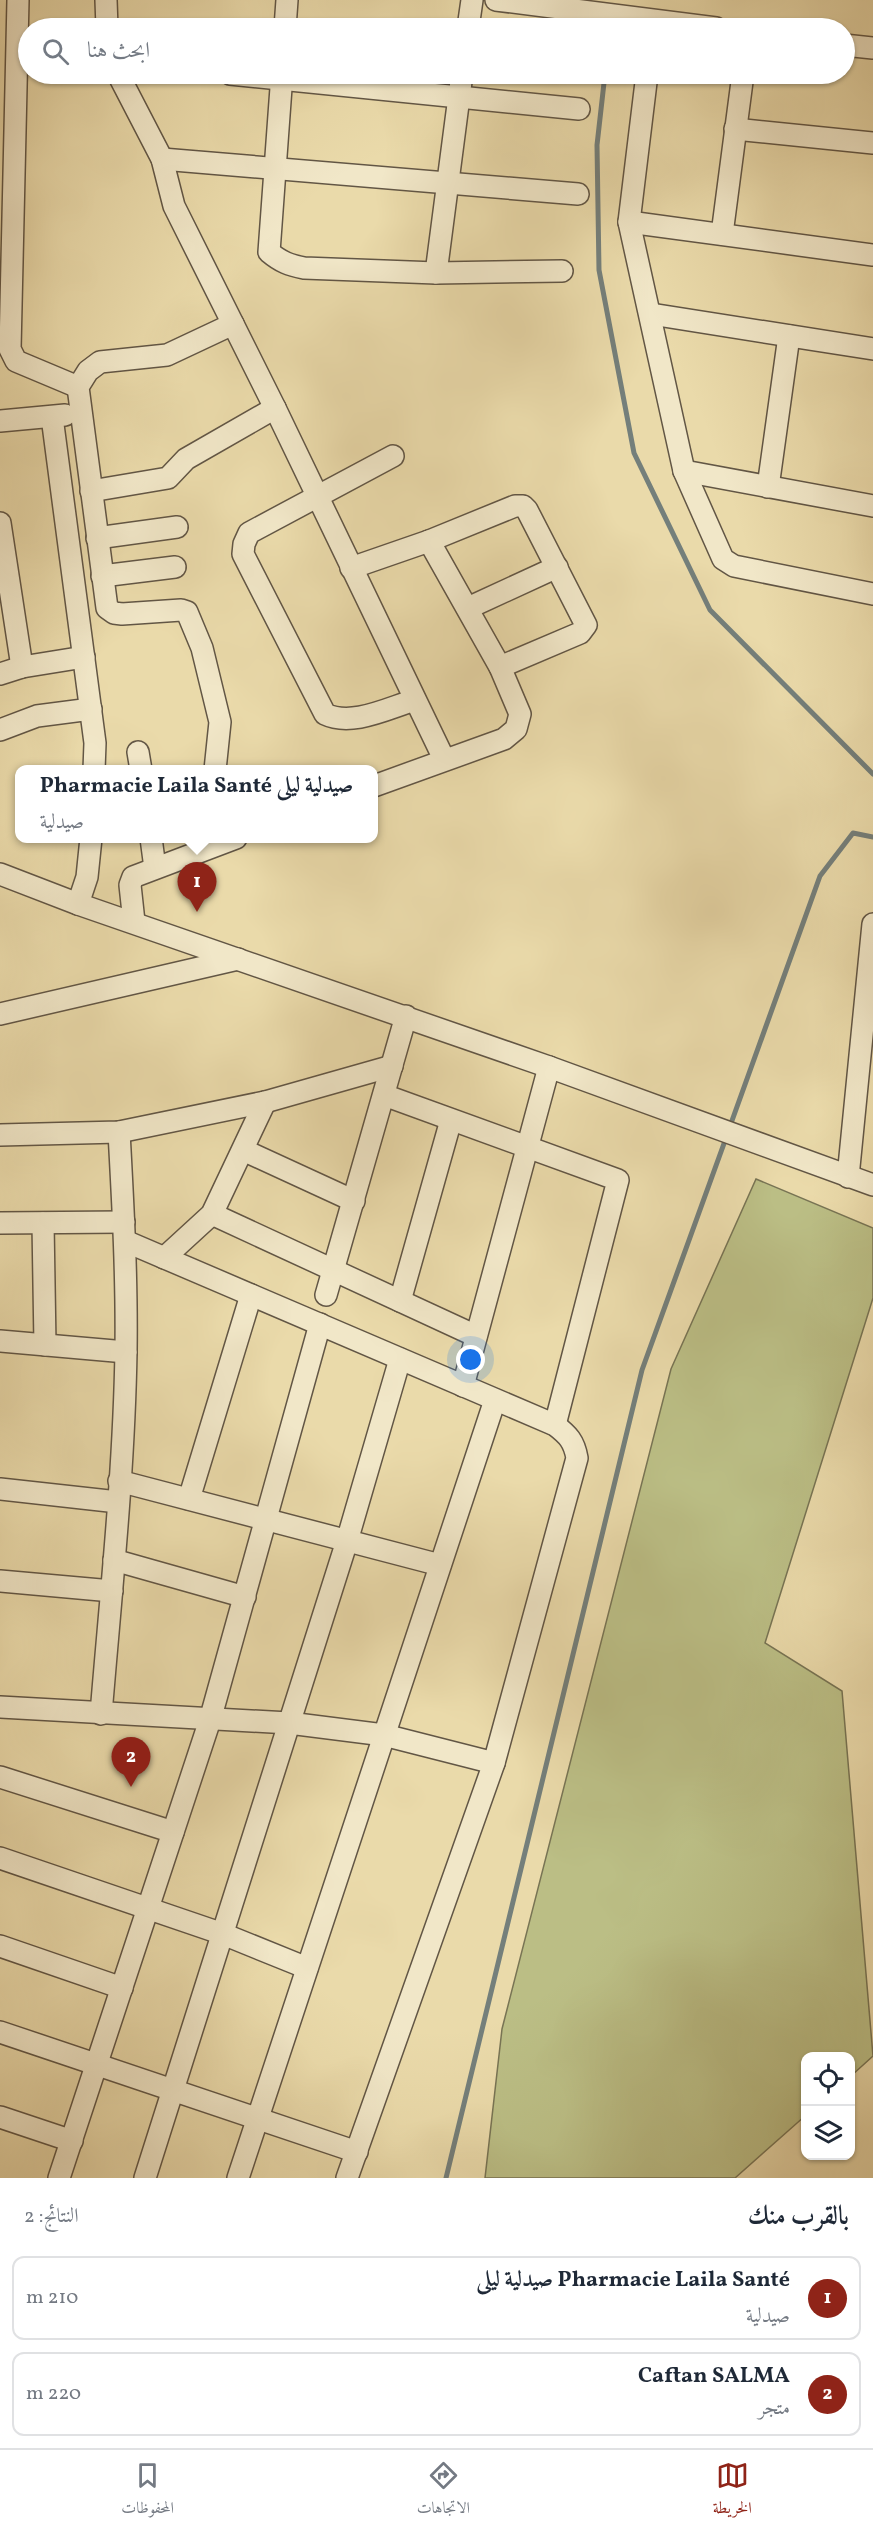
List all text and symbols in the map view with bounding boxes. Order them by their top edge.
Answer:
search box [18,18,855,84]
icon: search [39,35,72,68]
text: ابحث هنا [87,36,150,67]
popup [15,765,378,843]
text: Pharmacie Laila Santé صيدلية ليلى [40,771,353,802]
text: صيدلية [40,809,84,837]
pin: 1 [178,862,216,912]
your location [456,1345,485,1374]
pin: 2 [112,1738,150,1787]
map controls [801,2052,855,2160]
button: locate [801,2052,855,2106]
button: layers [801,2106,855,2160]
text: بالقرب منك [748,2199,849,2235]
text: النتائج: 2 [24,2203,79,2231]
text: Pharmacie Laila Santé صيدلية ليلى [476,2265,790,2296]
text: 210 m [26,2284,78,2312]
text: 1 [823,2284,832,2312]
text: صيدلية [746,2303,790,2331]
text: Caftan SALMA [638,2361,790,2392]
text: 220 m [26,2380,81,2408]
text: 2 [822,2380,833,2408]
text: متجر [758,2395,790,2423]
tab: المحفوظات [121,2459,174,2523]
tab: الاتجاهات [417,2459,470,2523]
tab: الخريطة [713,2459,752,2523]

